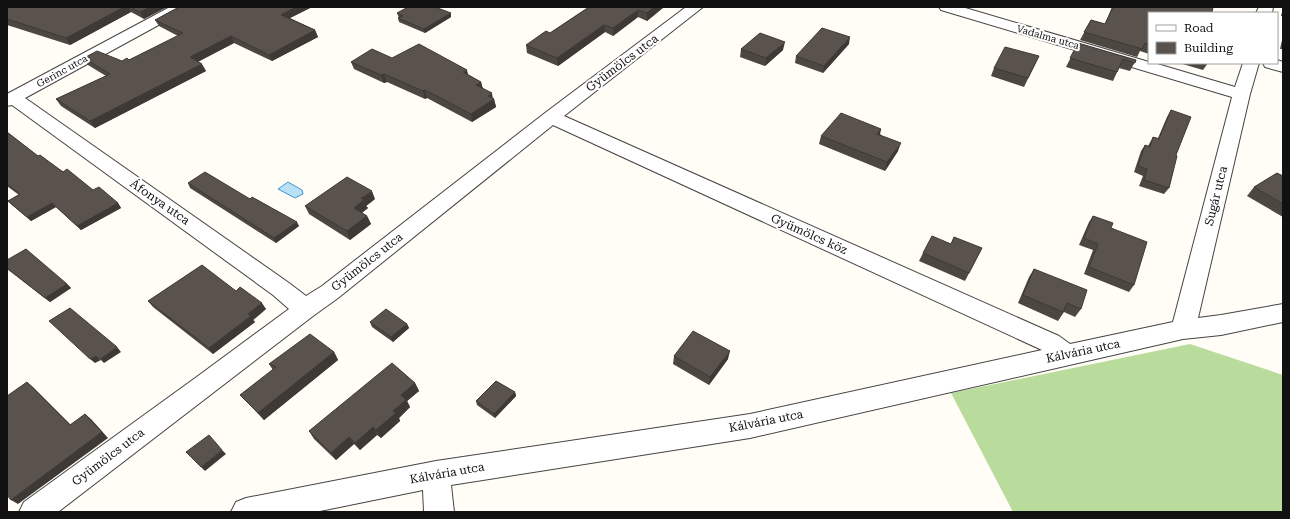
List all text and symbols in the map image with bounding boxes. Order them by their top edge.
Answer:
legend [1148,12,1278,64]
text: Road [1184,21,1214,35]
street label: Vadalma utca [1015,23,1081,51]
street label: Gyümölcs utca [583,31,661,95]
text: Building [1184,41,1233,55]
street label: Gerinc utca [35,52,90,89]
street label: Sugár utca [1202,164,1230,227]
street label: Áfonya utca [128,176,193,228]
street label: Gyümölcs köz [769,211,850,257]
street label: Gyümölcs utca [328,229,406,294]
street label: Kálvária utca [1045,336,1122,366]
street label: Kálvária utca [728,407,805,435]
street label: Gyümölcs utca [69,425,147,489]
street label: Kálvária utca [409,459,486,486]

